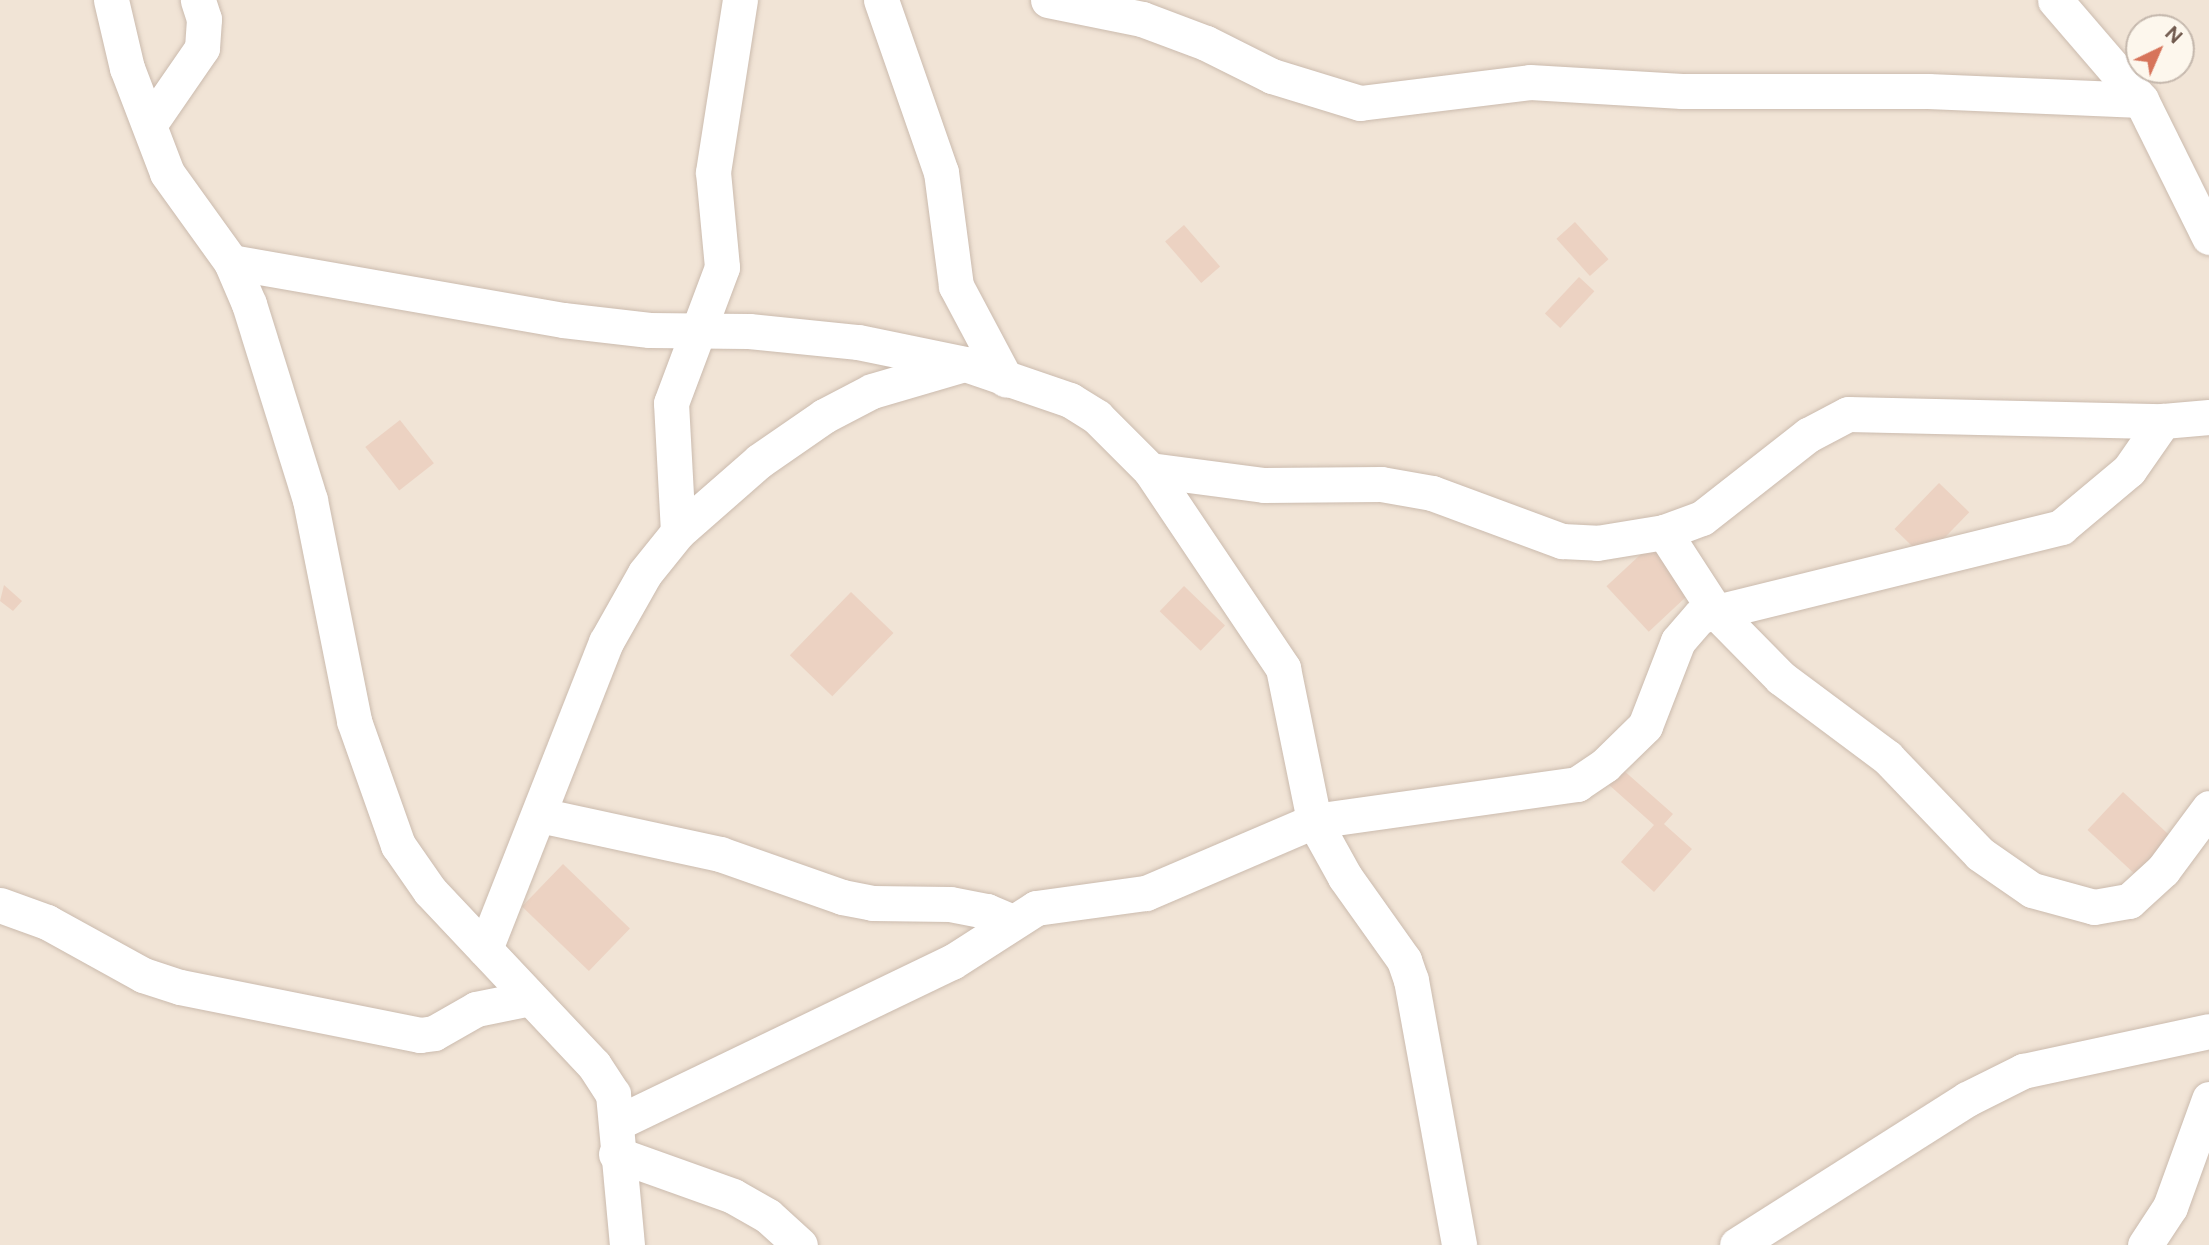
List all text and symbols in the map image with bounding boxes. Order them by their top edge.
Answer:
north arrow [2125,14,2195,84]
text: N [2160,22,2187,48]

